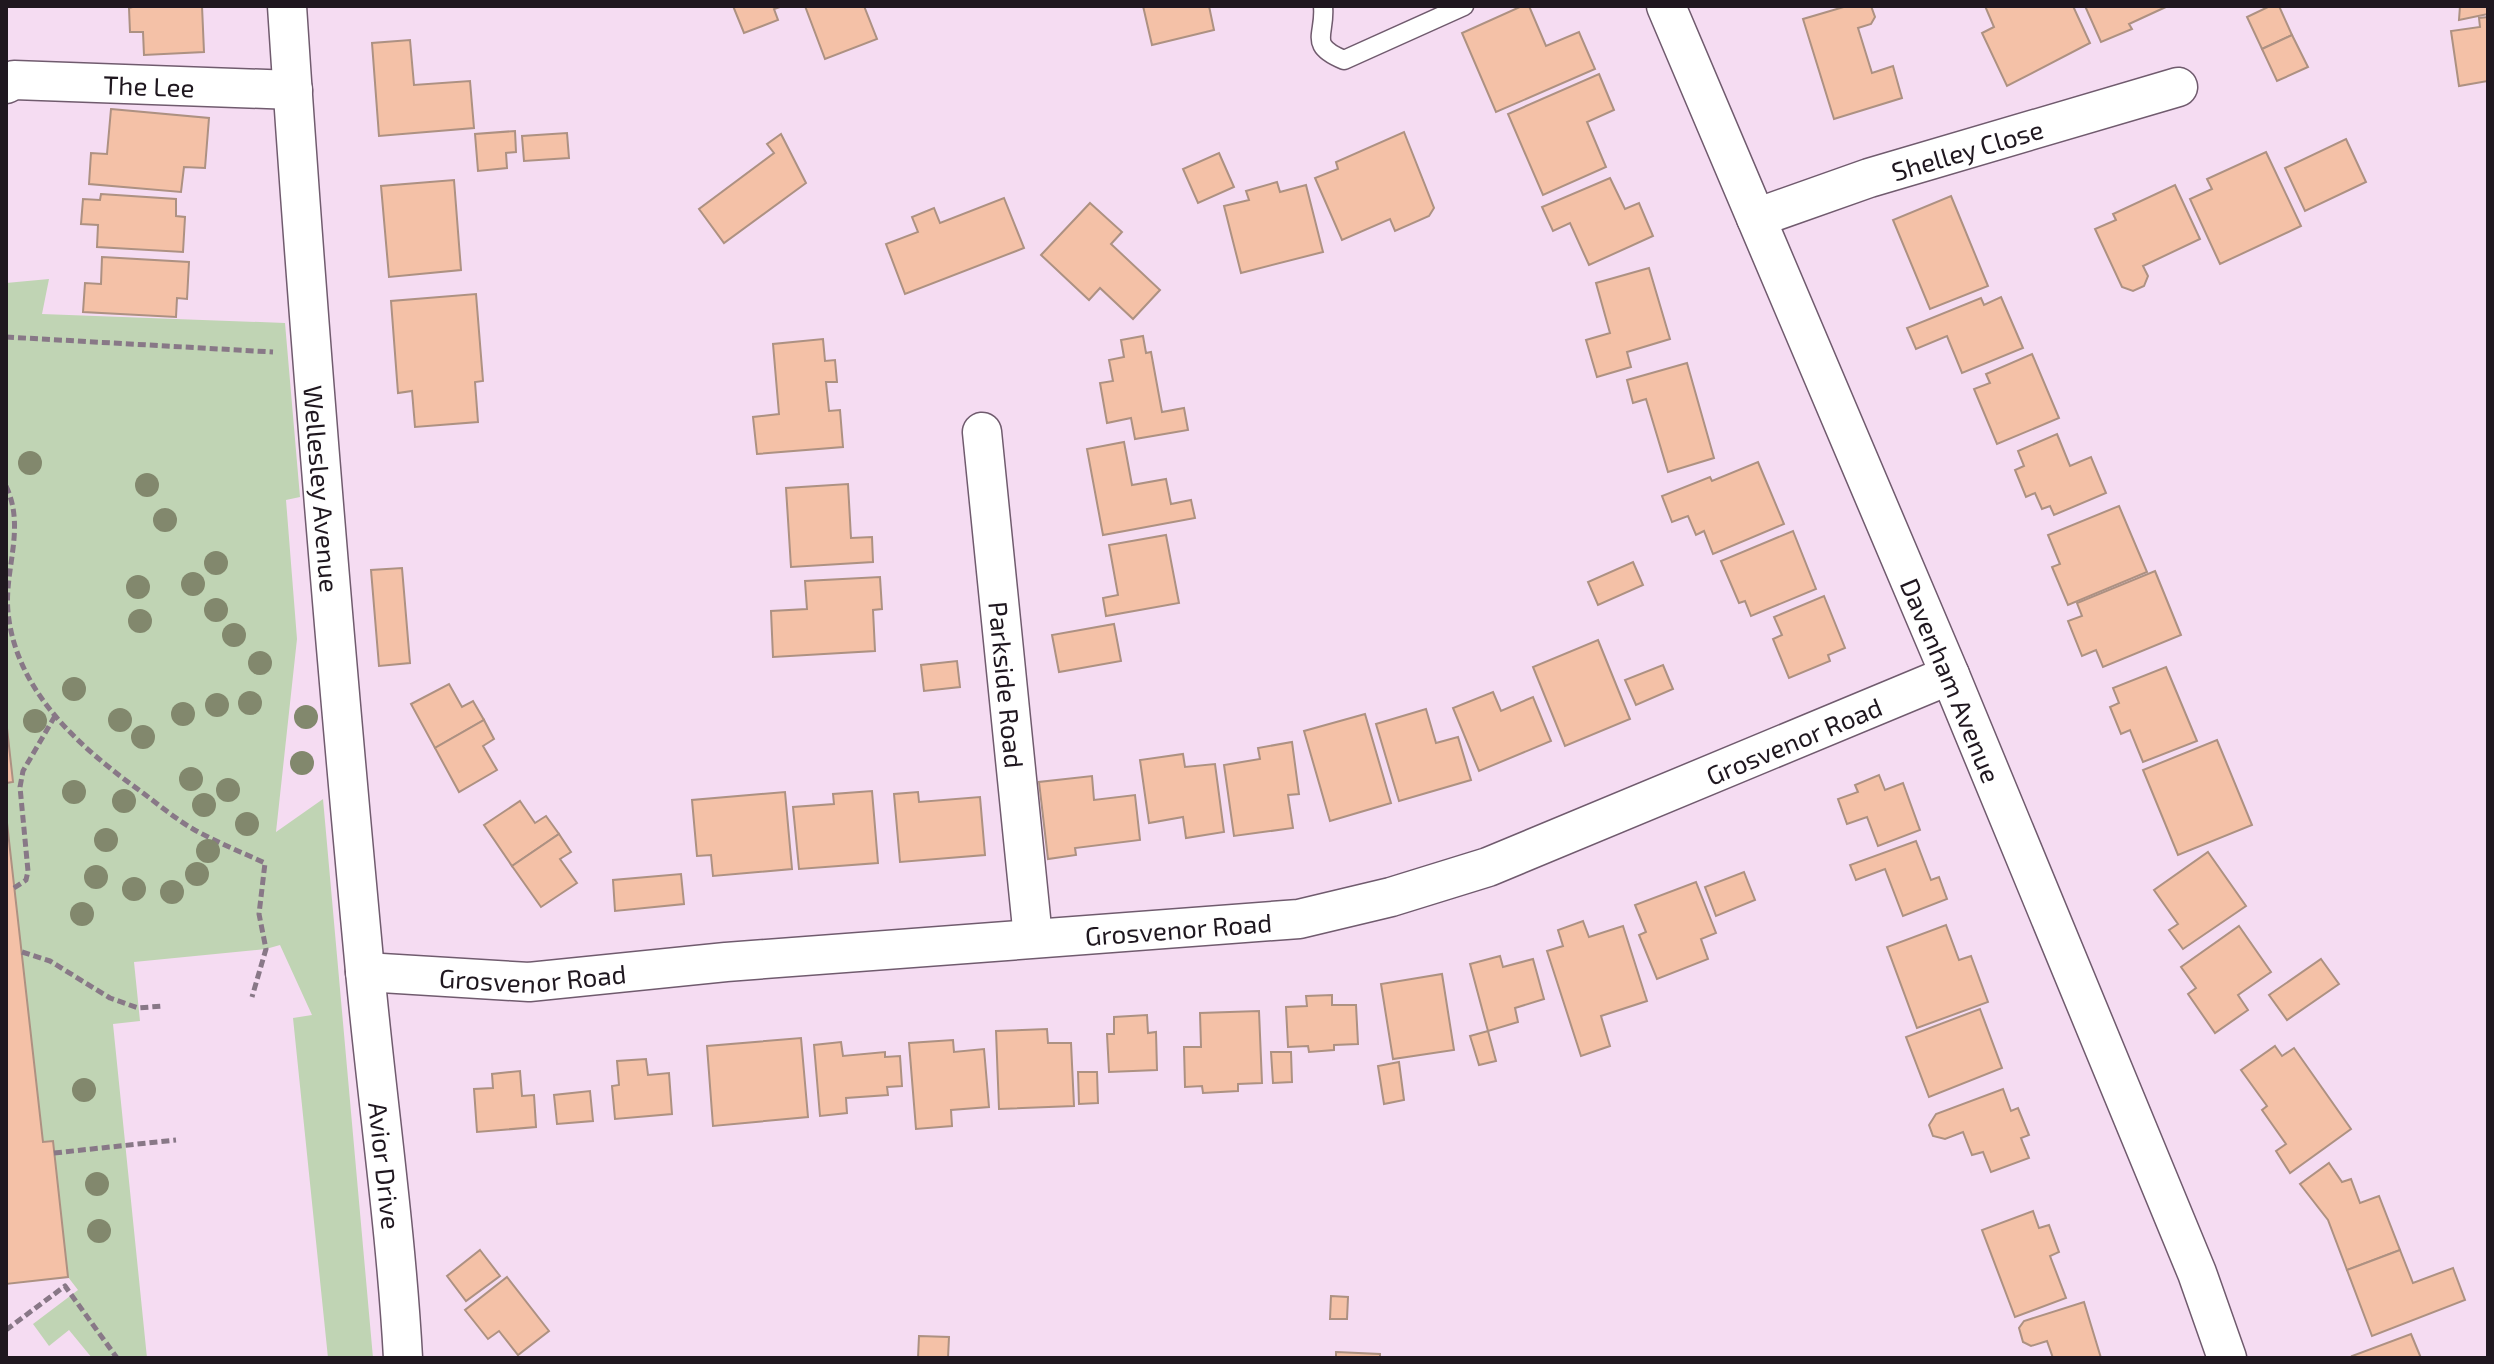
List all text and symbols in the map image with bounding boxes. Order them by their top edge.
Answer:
street label: The Lee [103,68,195,102]
street label: Shelley Close [1887,112,2046,186]
street label: Wellesley Avenue [299,384,347,594]
street label: Davenham Avenue [1895,573,2008,787]
street label: Parkside Road [984,600,1031,770]
street label: Grosvenor Road [1701,690,1886,790]
street label: Grosvenor Road [1084,906,1273,951]
street label: Grosvenor Road [438,957,627,998]
street label: Avior Drive [363,1100,408,1231]

